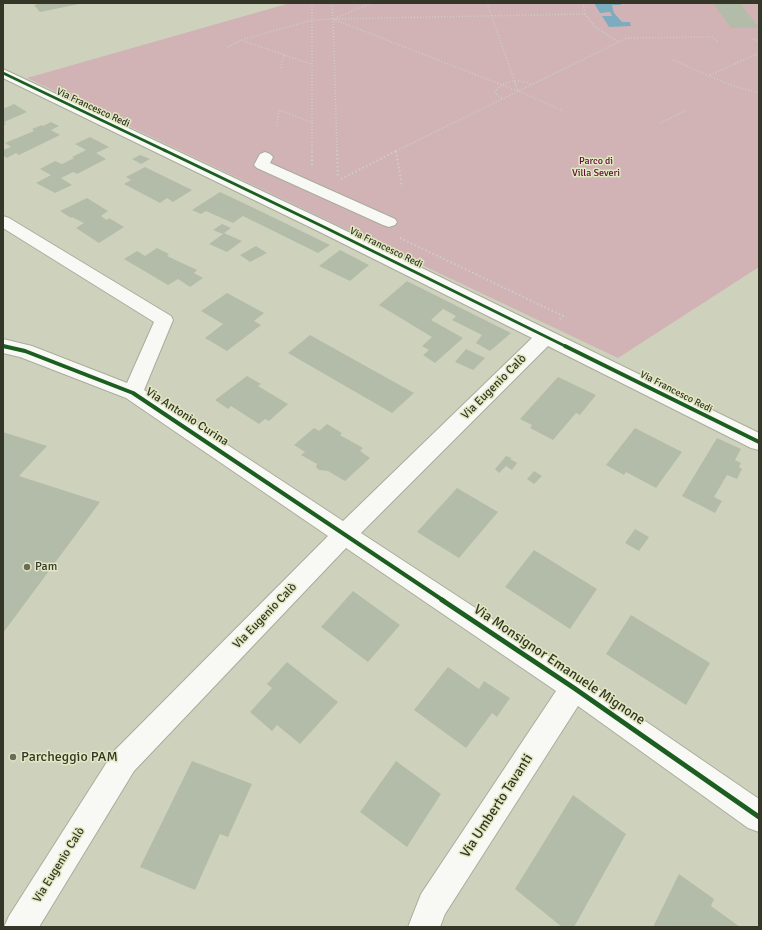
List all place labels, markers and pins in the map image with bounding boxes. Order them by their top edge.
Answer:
place label: Pam [35,560,57,574]
marker: Pam [22,562,32,572]
place label: Parcheggio PAM [21,749,118,765]
marker: Parcheggio PAM [8,752,18,762]

